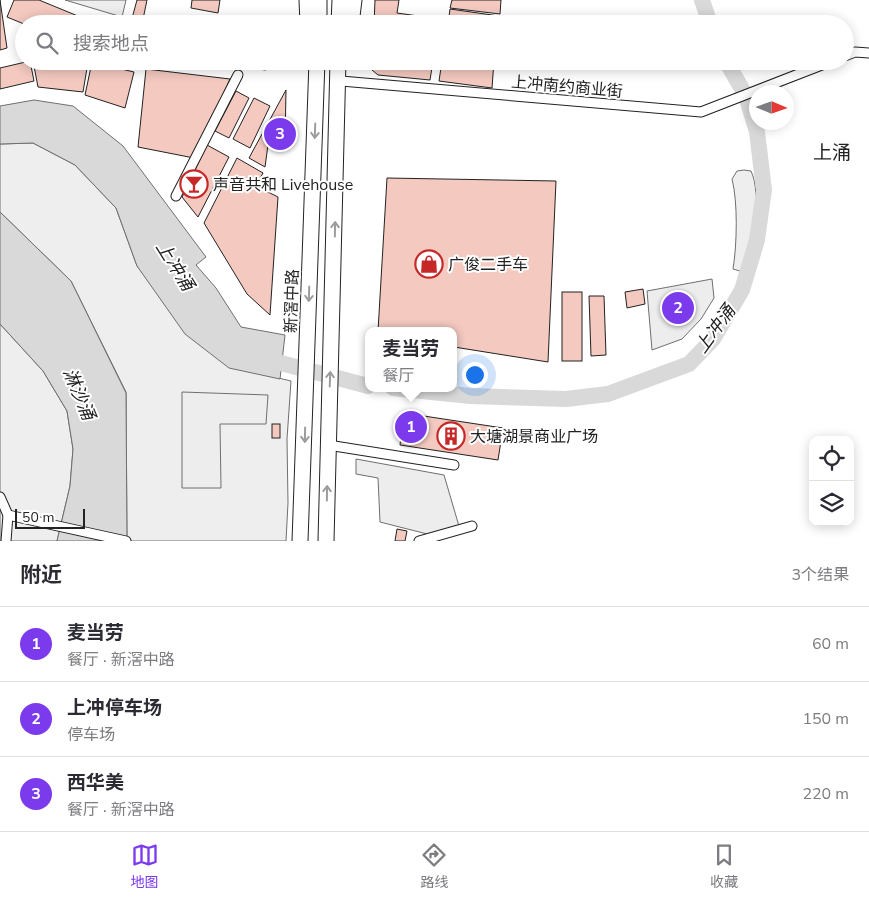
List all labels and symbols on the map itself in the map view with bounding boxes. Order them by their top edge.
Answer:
street label: 上冲南约商业街 [510,71,624,103]
north arrow [749,85,794,130]
pin: 3 [264,115,296,153]
one-way arrow [310,123,319,139]
district label: 上涌 [813,140,851,166]
bar icon: 声音共和 Livehouse [179,169,209,199]
place label: 声音共和 Livehouse [213,174,353,196]
one-way arrow [330,222,340,238]
water label: 上冲涌 [151,237,201,297]
shop icon: 广俊二手车 [414,249,444,279]
place label: 广俊二手车 [448,254,528,276]
street label: 新滘中路 [280,269,304,333]
one-way arrow [304,285,314,301]
pin: 2 [662,289,694,327]
water label: 上冲涌 [689,298,742,358]
your location [462,362,488,388]
water label: 淋沙涌 [57,364,101,425]
one-way arrow [326,371,335,387]
pin: 1 [395,408,427,446]
building icon: 大塘湖景商业广场 [436,421,466,451]
place label: 大塘湖景商业广场 [470,426,598,448]
one-way arrow [300,427,309,443]
one-way arrow [322,485,332,502]
scale bar [15,506,85,529]

